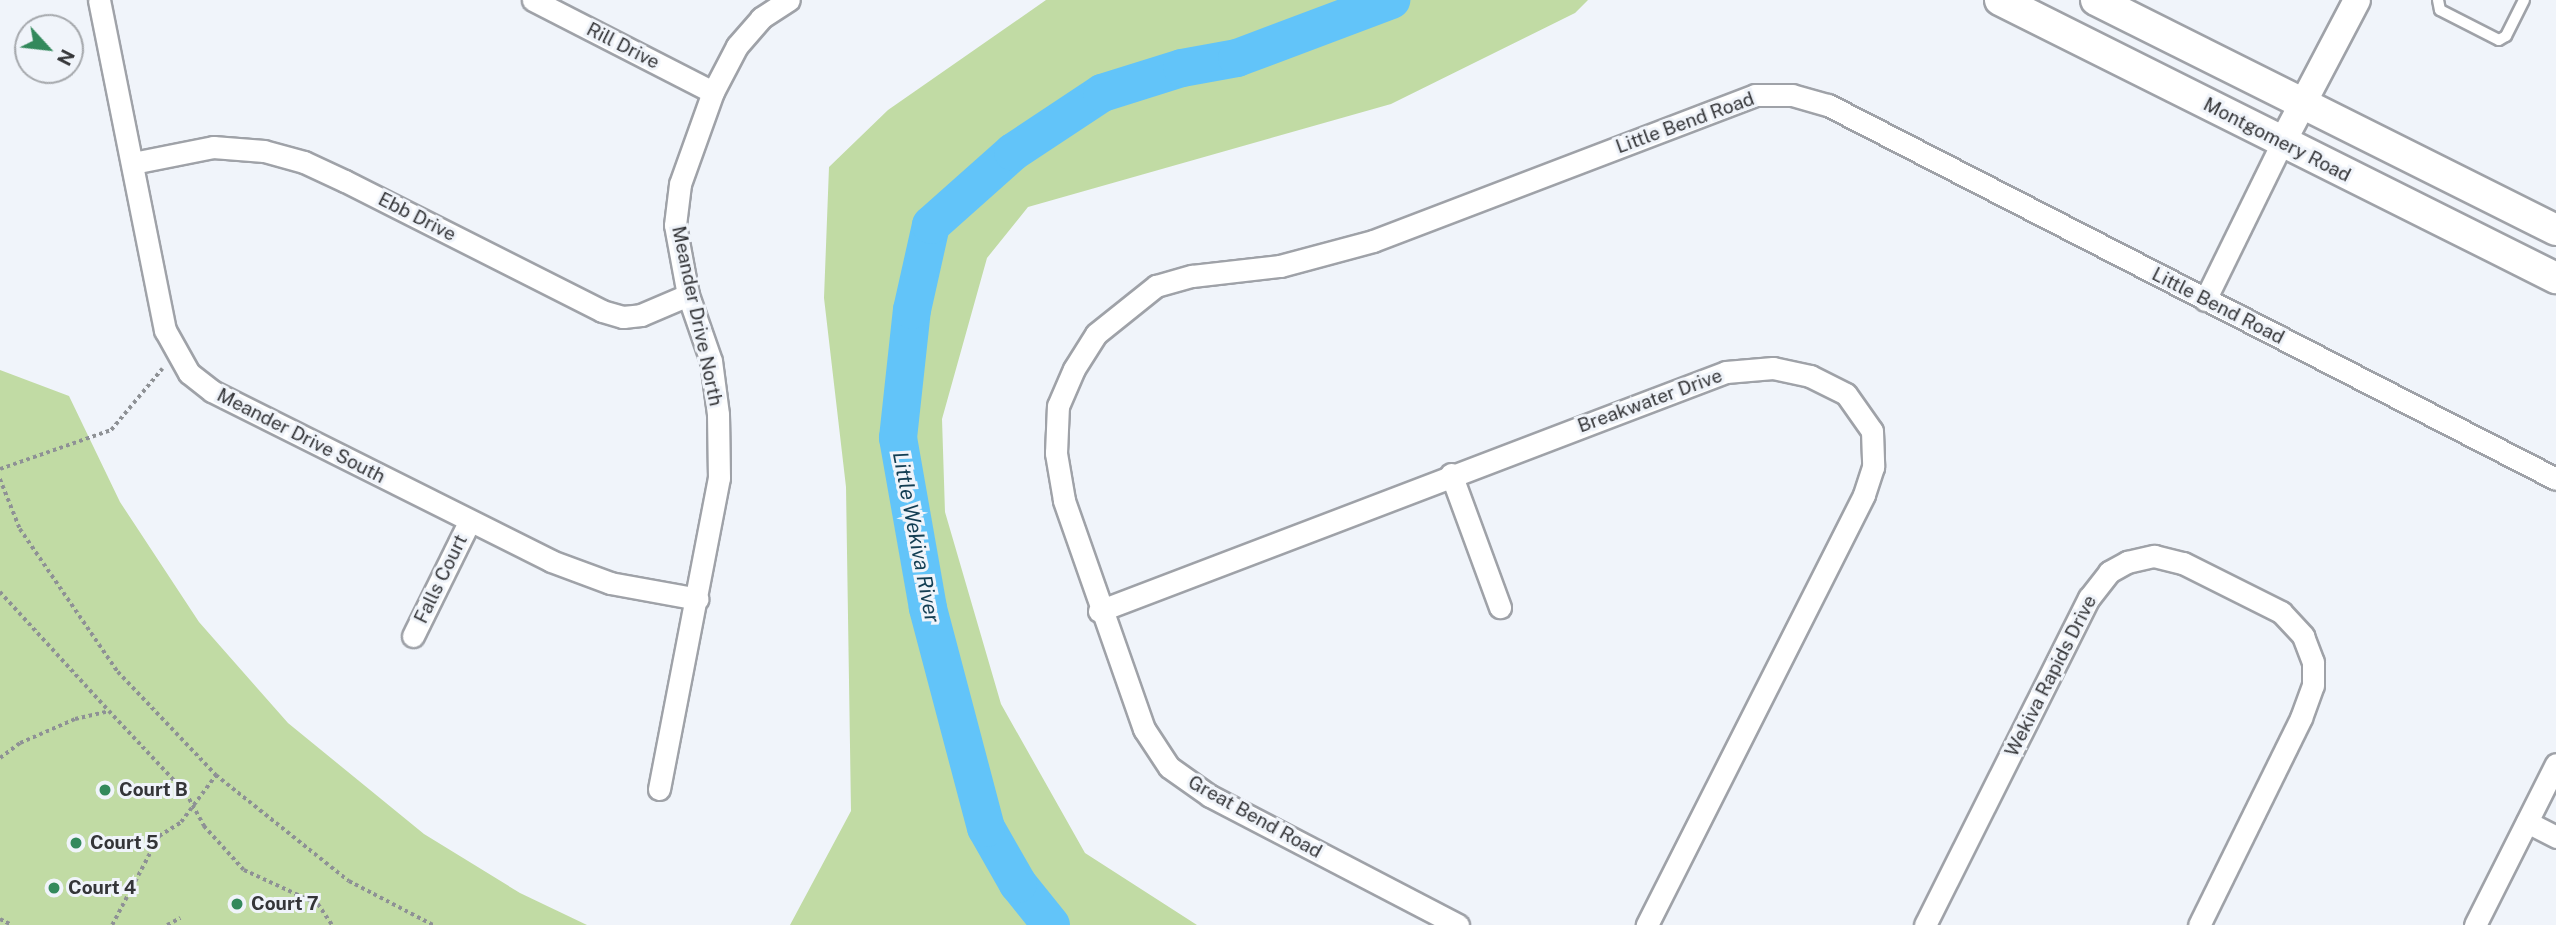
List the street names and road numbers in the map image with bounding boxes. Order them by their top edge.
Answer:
street label: Rill Drive [583,18,663,74]
street label: Little Bend Road [1613,87,1757,159]
street label: Montgomery Road [2199,93,2355,187]
street label: Ebb Drive [374,188,460,246]
street label: Meander Drive North [667,224,727,408]
street label: Little Bend Road [2148,263,2288,349]
street label: Breakwater Drive [1575,364,1725,438]
street label: Meander Drive South [213,384,389,488]
street label: Falls Court [410,531,472,627]
street label: Wekiva Rapids Drive [2000,591,2102,761]
street label: Great Bend Road [1184,771,1326,863]

